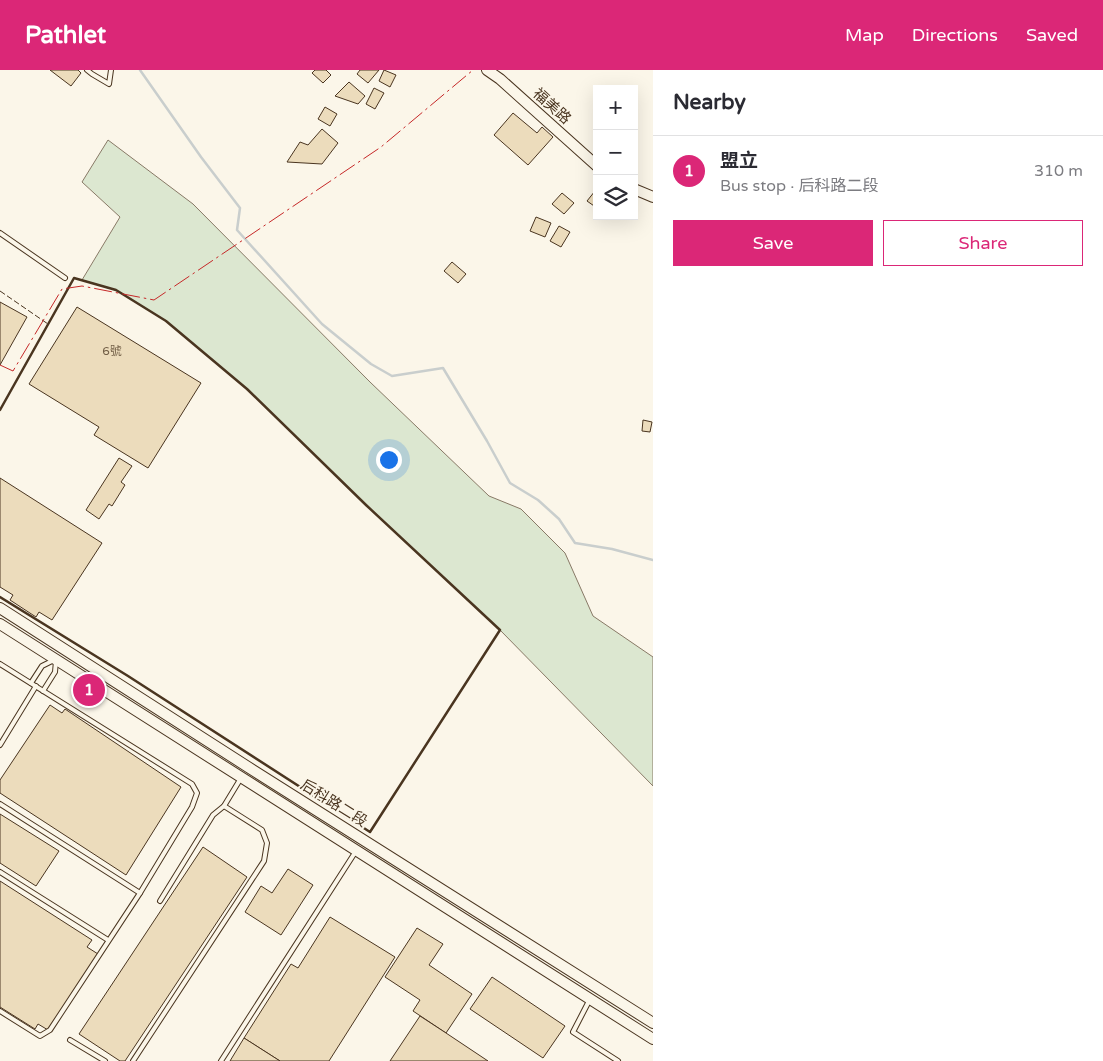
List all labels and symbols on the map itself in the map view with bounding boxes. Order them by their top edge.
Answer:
street label: 福美路 [529,84,575,128]
house number: 6號 [102,344,122,358]
your location [376,447,402,473]
pin: 1 [73,671,105,709]
street label: 后科路二段 [297,775,371,831]

